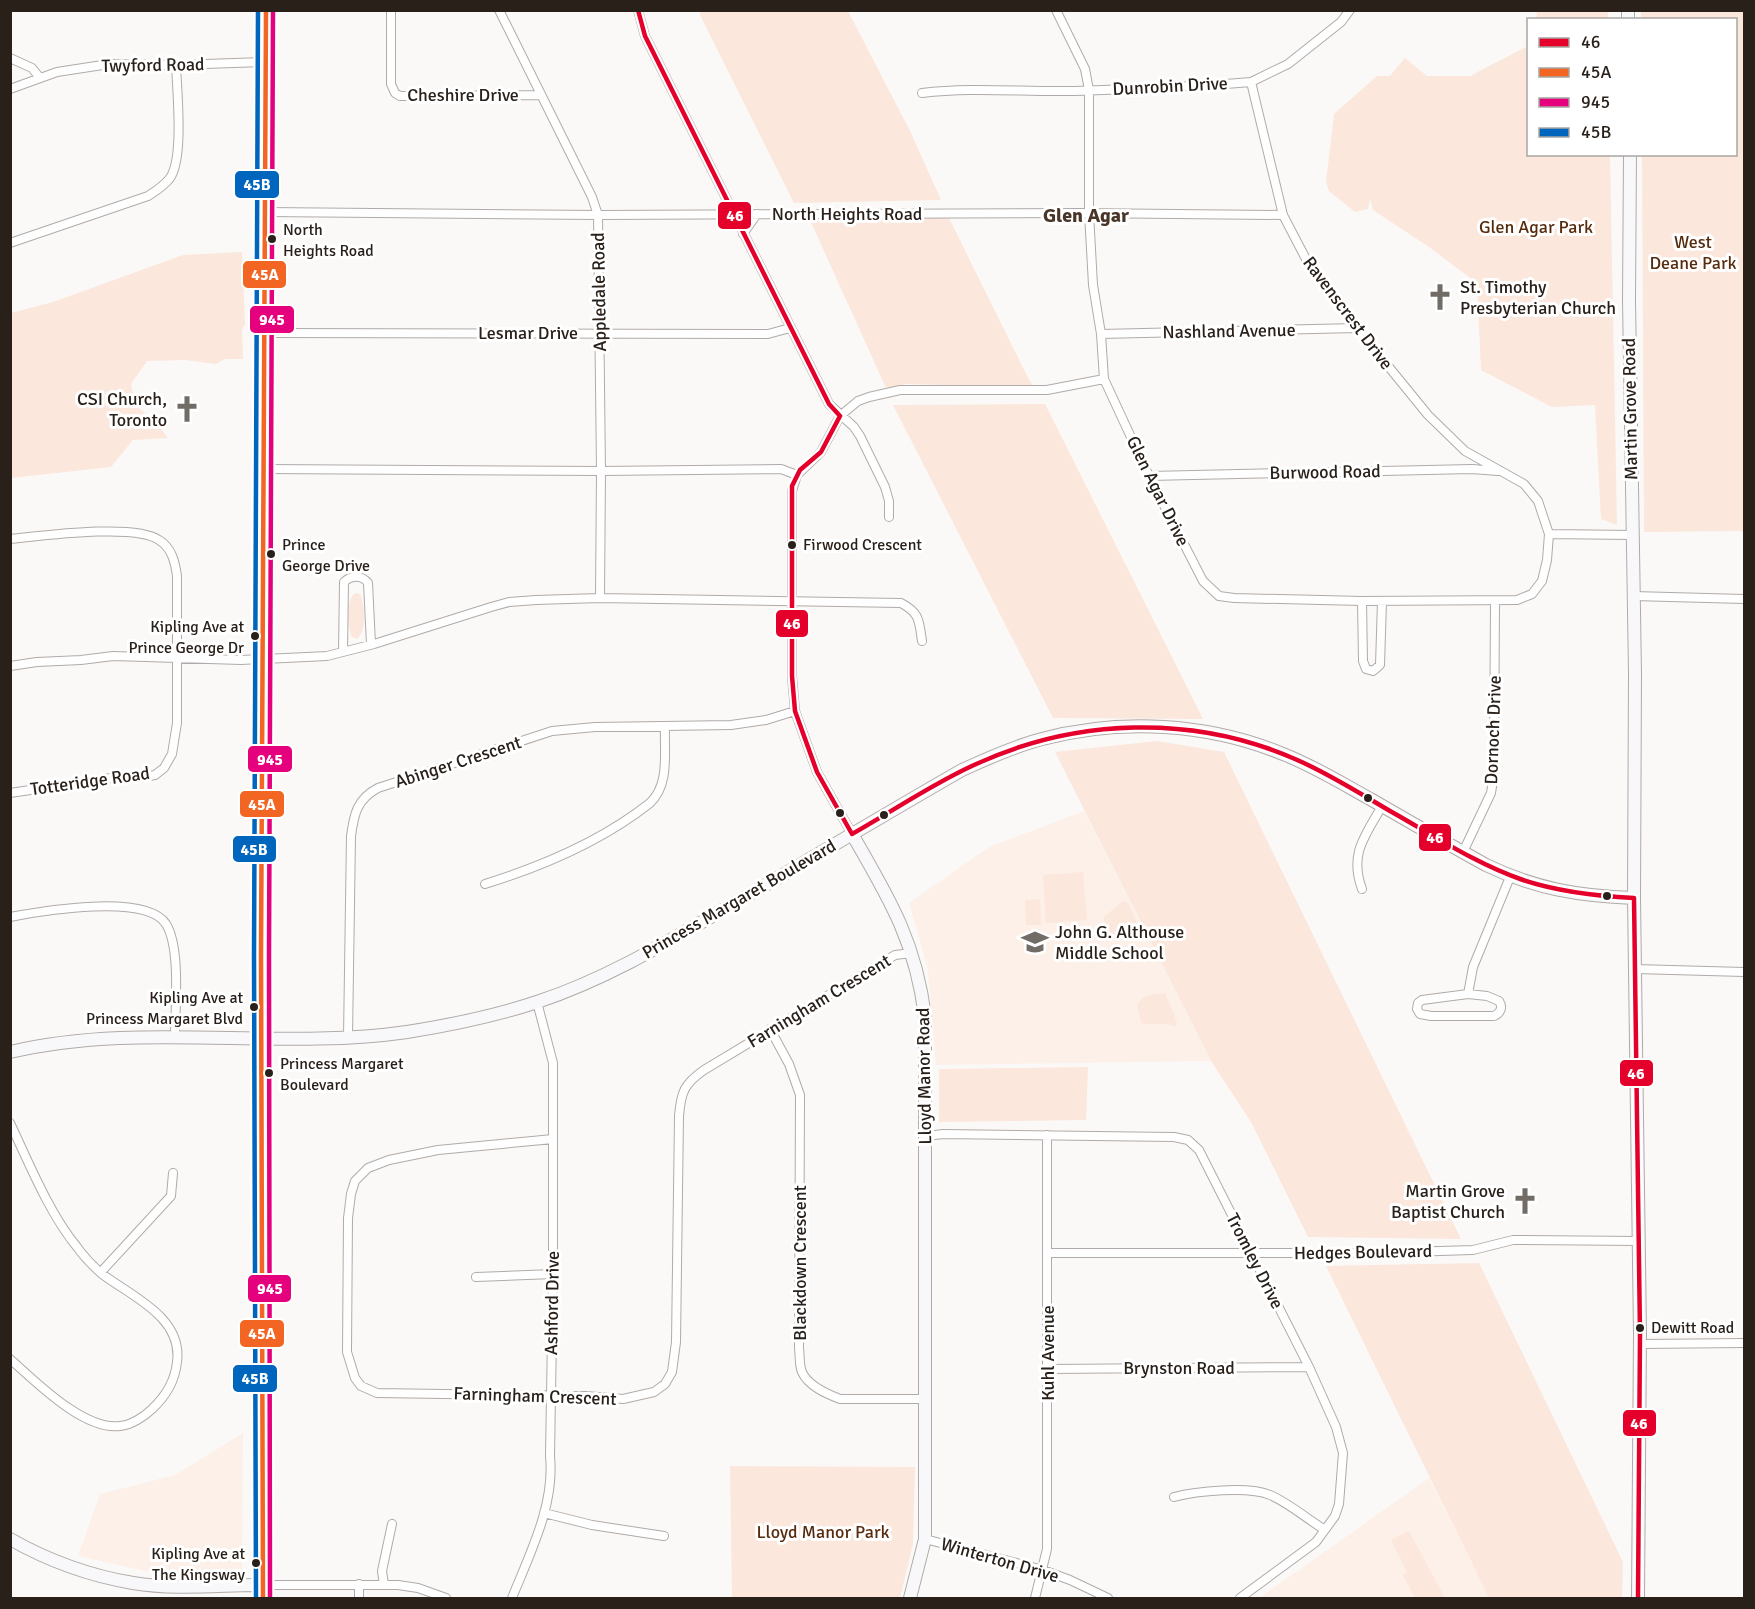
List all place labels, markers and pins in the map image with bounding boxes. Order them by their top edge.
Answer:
place label: North Heights Road [283,220,374,261]
marker: North Heights Road [266,233,278,245]
place label: St. Timothy Presbyterian Church [1460,276,1616,319]
church icon: St. Timothy Presbyterian Church [1425,282,1455,312]
place label: CSI Church, Toronto [77,388,167,431]
church icon: CSI Church, Toronto [172,394,202,424]
place label: Prince George Drive [282,535,370,576]
place label: Firwood Crescent [803,535,922,555]
marker: Firwood Crescent [786,539,798,551]
marker: Prince George Drive [265,548,277,560]
place label: Kipling Ave at Prince George Dr [128,617,244,658]
marker: Kipling Ave at Prince George Dr [249,630,261,642]
unlabelled marker [1362,792,1374,804]
unlabelled marker [834,807,846,819]
unlabelled marker [878,809,890,821]
unlabelled marker [1601,890,1613,902]
place label: John G. Althouse Middle School [1055,921,1184,964]
school or university icon: John G. Althouse Middle School [1020,927,1050,957]
place label: Kipling Ave at Princess Margaret Blvd [86,988,243,1029]
marker: Kipling Ave at Princess Margaret Blvd [248,1001,260,1013]
place label: Princess Margaret Boulevard [280,1054,404,1095]
marker: Princess Margaret Boulevard [263,1067,275,1079]
place label: Martin Grove Baptist Church [1391,1180,1505,1223]
church icon: Martin Grove Baptist Church [1510,1186,1540,1216]
place label: Dewitt Road [1651,1318,1734,1338]
marker: Dewitt Road [1634,1322,1646,1334]
place label: Kipling Ave at The Kingsway [151,1544,246,1585]
marker: Kipling Ave at The Kingsway [250,1557,262,1569]

